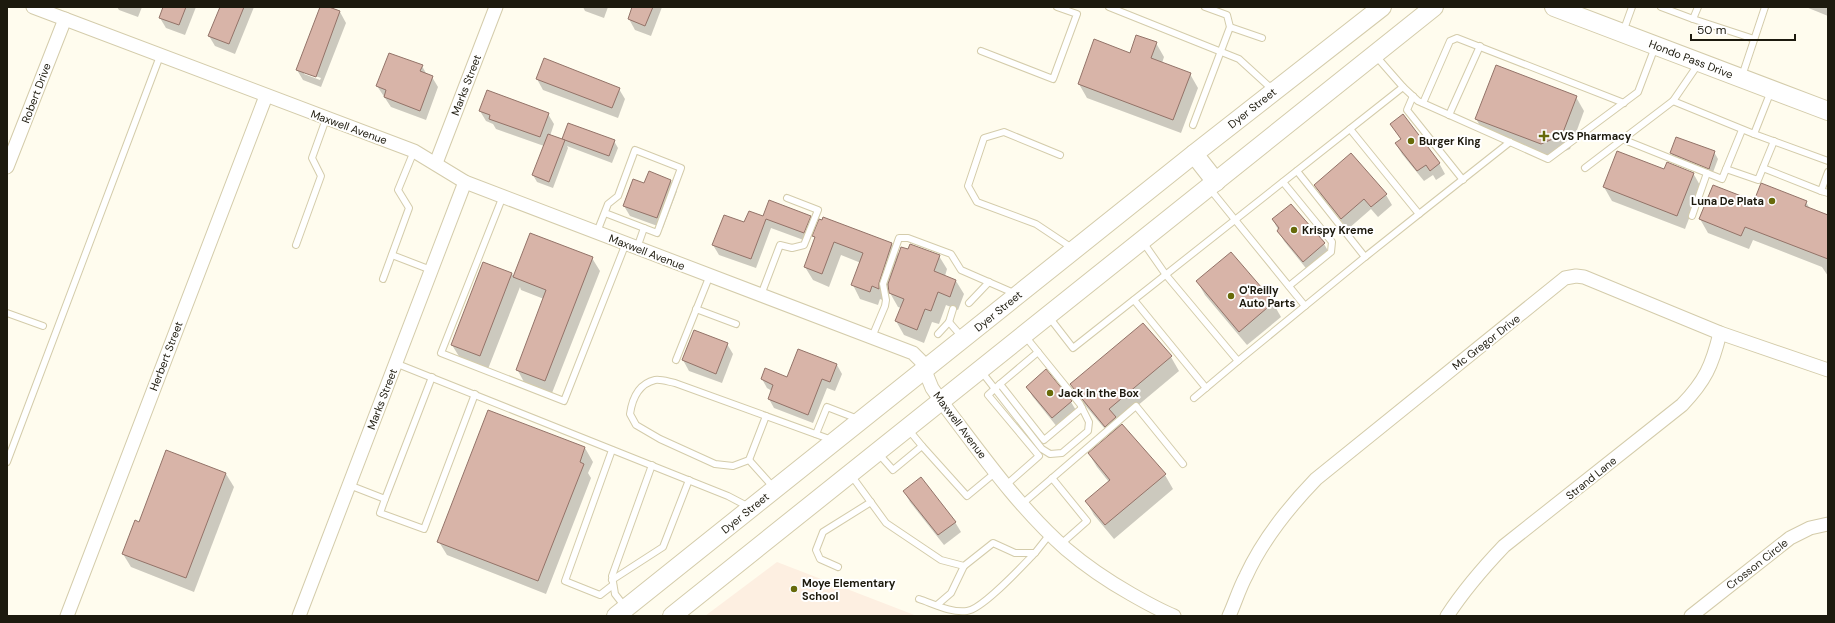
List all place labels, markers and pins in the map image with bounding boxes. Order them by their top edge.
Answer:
place label: CVS Pharmacy [1552,129,1632,143]
marker: CVS Pharmacy [1539,131,1549,141]
place label: Burger King [1419,134,1481,148]
marker: Burger King [1406,136,1416,146]
place label: Luna De Plata [1691,194,1764,208]
marker: Luna De Plata [1767,196,1777,206]
place label: Krispy Kreme [1302,223,1374,237]
marker: Krispy Kreme [1289,225,1299,235]
place label: O'Reilly Auto Parts [1239,283,1295,310]
marker: O'Reilly Auto Parts [1226,291,1236,301]
place label: Jack in the Box [1058,386,1140,400]
marker: Jack in the Box [1045,388,1055,398]
place label: Moye Elementary School [802,576,896,603]
marker: Moye Elementary School [789,584,799,594]

